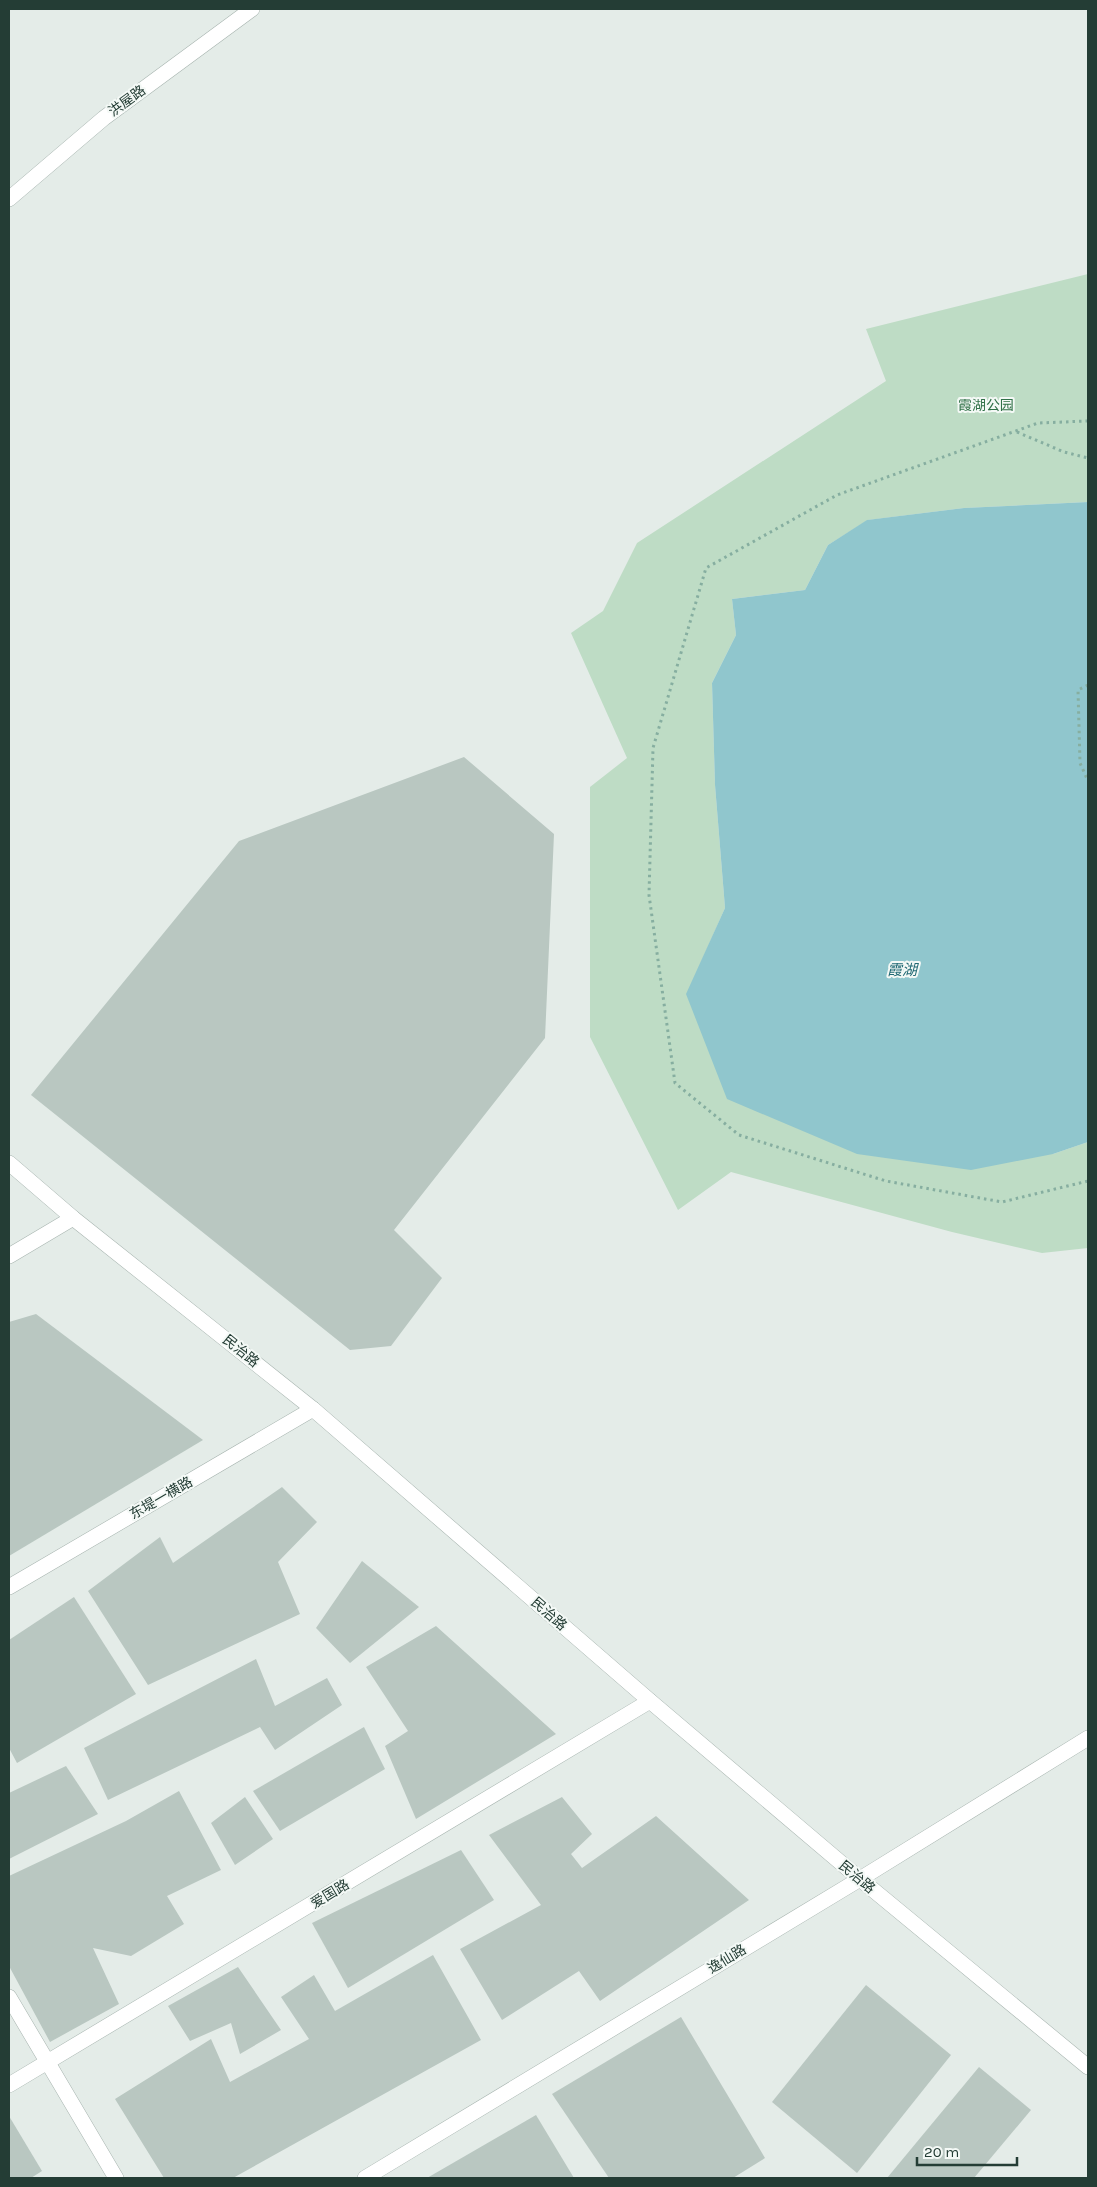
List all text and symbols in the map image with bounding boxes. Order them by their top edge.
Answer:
street label: 洪屋路 [105,82,149,120]
park label: 霞湖公园 [958,397,1014,414]
water label: 霞湖 [887,961,919,979]
street label: 民治路 [219,1331,263,1371]
street label: 东堤一横路 [126,1473,196,1523]
street label: 民治路 [528,1594,570,1634]
street label: 民治路 [835,1857,879,1897]
street label: 爱国路 [308,1876,352,1912]
street label: 逸仙路 [705,1941,749,1977]
scale bar [917,2134,1017,2166]
text: 20 m [924,2143,959,2161]

